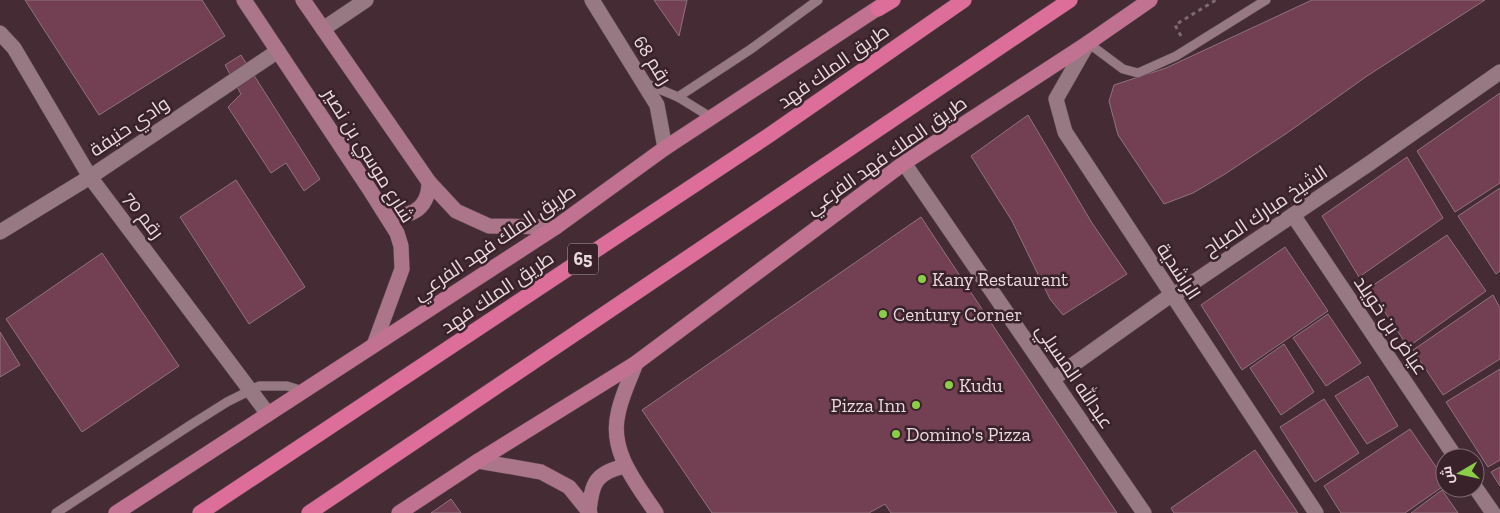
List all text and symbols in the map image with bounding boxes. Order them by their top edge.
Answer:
street label: طريق الملك فهد [773,19,894,114]
street label: رقم 68 [627,31,677,90]
street label: شارع موسي بن نصير [315,83,419,228]
street label: وادي حنيفة [85,91,175,164]
street label: طريق الملك فهد الفرعي [801,91,973,222]
street label: الشيخ مبارك الصباح [1199,160,1333,262]
street label: طريق الملك فهد الفرعي [408,179,580,305]
street label: رقم 70 [117,187,169,245]
street label: الراشدية [1152,239,1205,304]
road number: 65 [568,243,598,274]
street label: طريق الملك فهد [436,246,558,338]
place label: Kany Restaurant [932,268,1068,291]
street label: عياض بن خويلد [1349,271,1432,379]
marker: Kany Restaurant [916,273,928,285]
place label: Century Corner [893,303,1022,326]
marker: Century Corner [877,308,889,320]
street label: عبدالله المسيلي [1029,319,1119,435]
place label: Kudu [959,374,1003,397]
marker: Kudu [943,379,955,391]
place label: Pizza Inn [831,394,906,417]
marker: Pizza Inn [910,399,922,411]
place label: Domino's Pizza [906,423,1031,446]
marker: Domino's Pizza [890,428,902,440]
north arrow [1435,448,1485,498]
text: ش [1438,465,1457,485]

